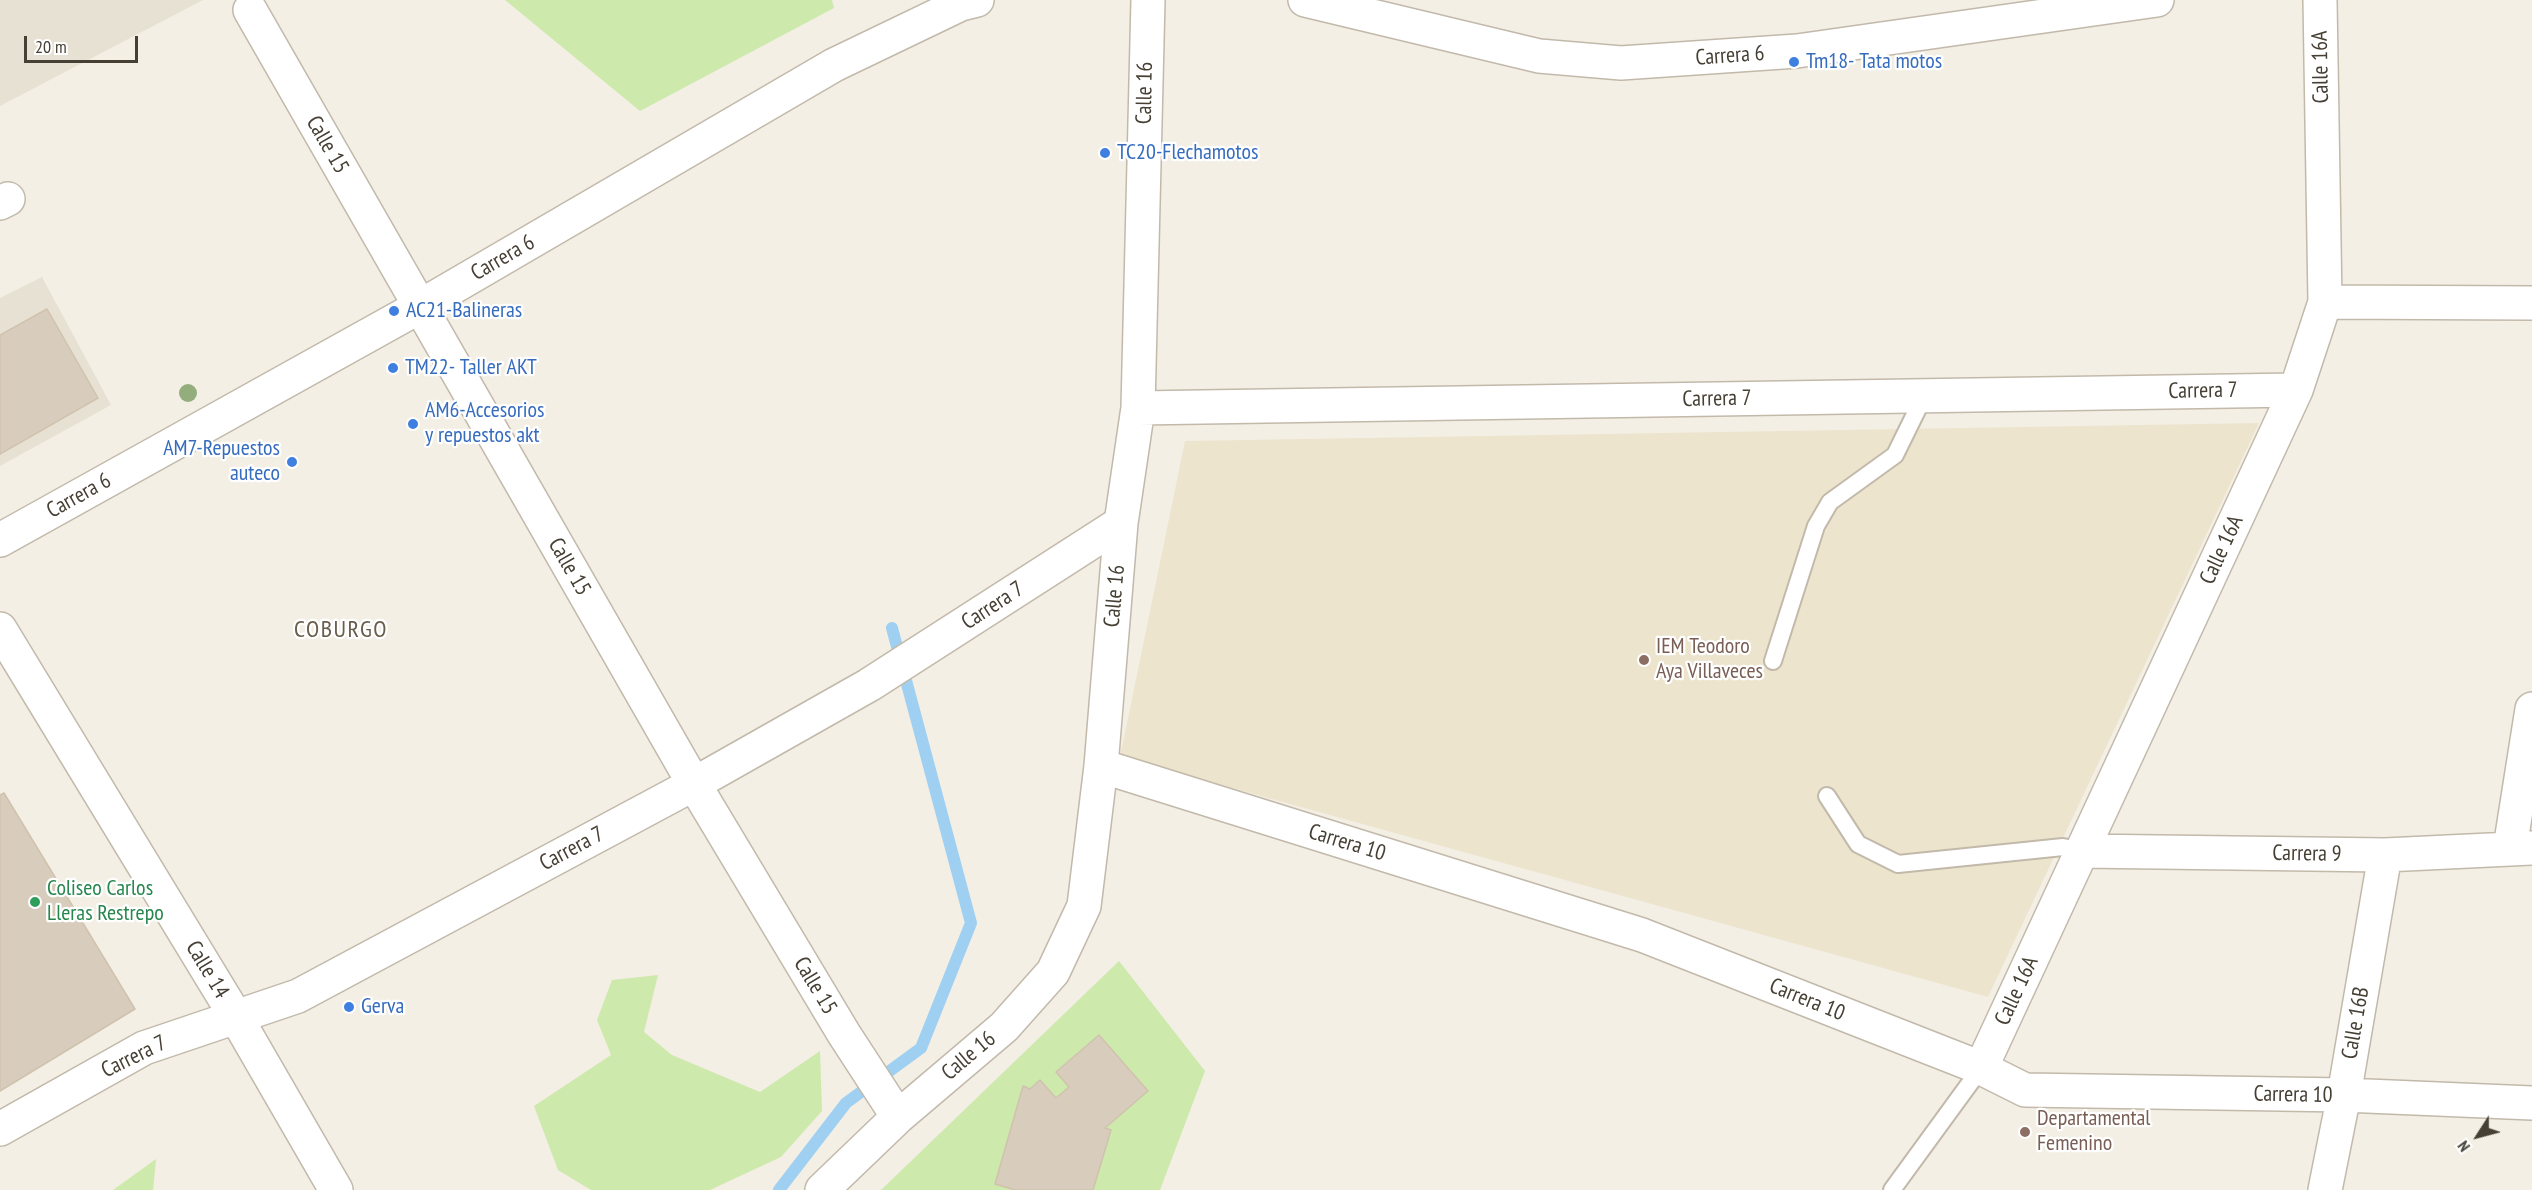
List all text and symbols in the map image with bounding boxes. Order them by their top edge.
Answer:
scale bar [27,24,141,62]
street label: Calle 16A [2307,30,2335,104]
text: 20 m [35,35,67,58]
street label: Carrera 6 [1695,40,1765,72]
place label: Tm18- Tata motos [1806,49,1942,75]
marker: Tm18- Tata motos [1787,55,1801,69]
street label: Calle 16 [1131,62,1159,124]
street label: Calle 15 [300,111,354,179]
place label: TC20-Flechamotos [1117,140,1258,166]
marker: TC20-Flechamotos [1098,146,1112,160]
street label: Carrera 6 [466,229,540,287]
place label: AC21-Balineras [406,298,522,324]
marker: AC21-Balineras [387,304,401,318]
place label: TM22- Taller AKT [405,355,537,381]
marker: TM22- Taller AKT [386,361,400,375]
street label: Carrera 7 [2168,377,2238,405]
street label: Carrera 7 [1682,385,1752,413]
place label: AM6-Accesorios y repuestos akt [425,398,544,450]
marker: AM6-Accesorios y repuestos akt [406,417,420,431]
place label: AM7-Repuestos auteco [163,436,280,488]
marker: AM7-Repuestos auteco [285,455,299,469]
street label: Carrera 6 [42,468,116,524]
street label: Calle 16A [2195,511,2249,589]
street label: Calle 15 [542,533,596,601]
street label: Calle 16 [1099,564,1131,628]
street label: Carrera 7 [957,576,1029,636]
district label: COBURGO [294,616,388,644]
place label: IEM Teodoro Aya Villaveces [1656,634,1763,686]
marker: IEM Teodoro Aya Villaveces [1637,653,1651,667]
street label: Carrera 10 [1305,819,1389,867]
street label: Carrera 7 [535,821,609,877]
street label: Carrera 9 [2272,840,2342,868]
place label: Coliseo Carlos Lleras Restrepo [47,876,164,927]
marker: Coliseo Carlos Lleras Restrepo [28,895,42,909]
street label: Calle 14 [180,936,234,1004]
street label: Calle 15 [788,952,842,1020]
street label: Calle 16A [1990,952,2044,1030]
street label: Carrera 10 [1765,973,1849,1027]
street label: Calle 16B [2337,985,2375,1061]
place label: Gerva [361,994,404,1020]
marker: Gerva [342,1000,356,1014]
street label: Calle 16 [937,1026,1001,1086]
street label: Carrera 7 [97,1030,171,1084]
street label: Carrera 10 [2253,1081,2333,1109]
place label: Departamental Femenino [2037,1106,2150,1158]
north arrow [2448,1106,2508,1166]
marker: Departamental Femenino [2018,1125,2032,1139]
text: N [2453,1137,2474,1156]

